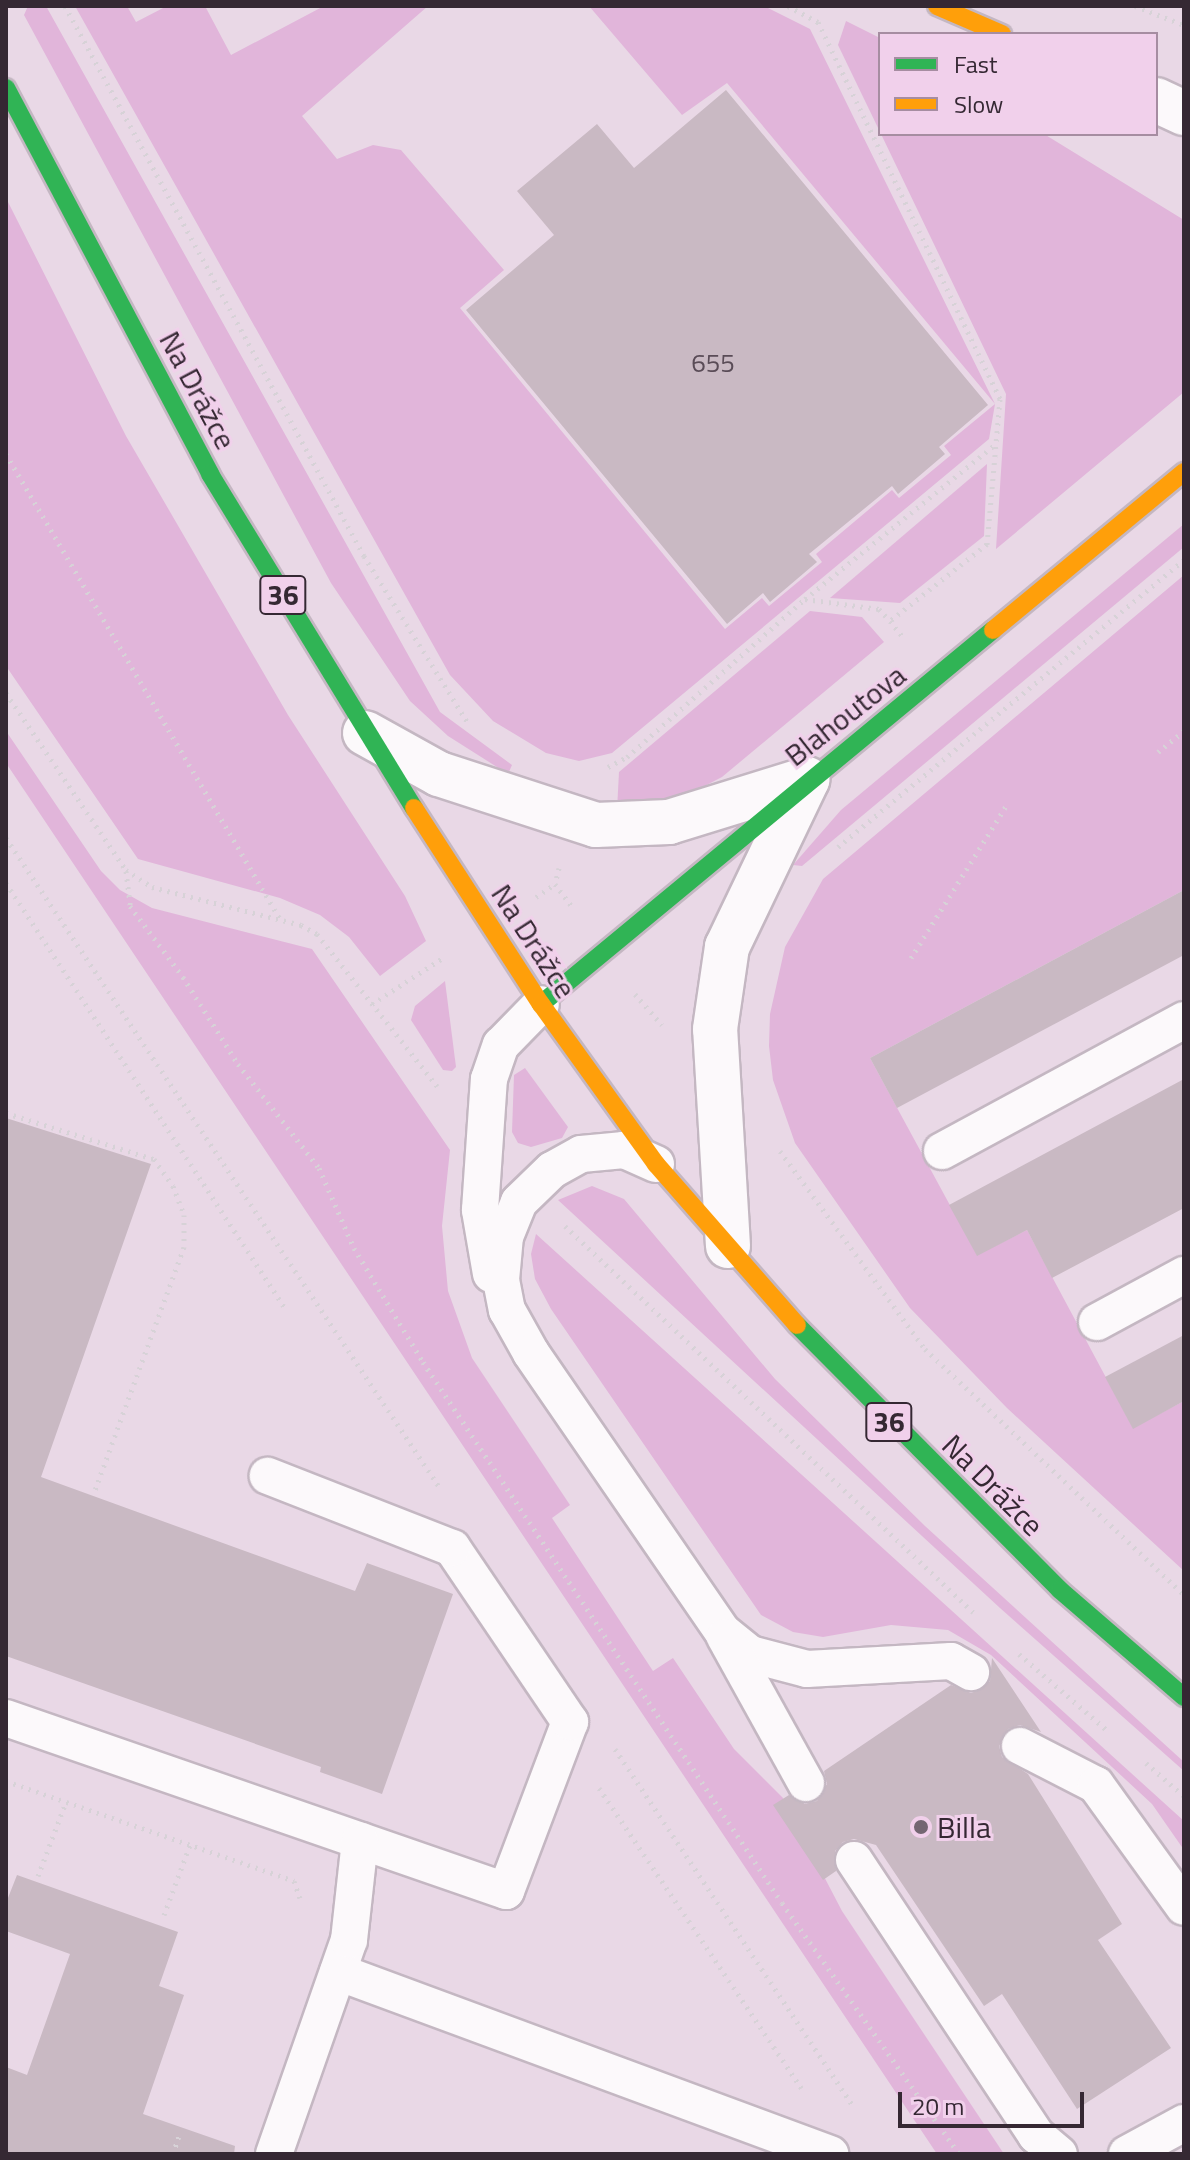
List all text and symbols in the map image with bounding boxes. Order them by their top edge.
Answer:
legend [878,32,1158,136]
text: Fast [954,46,997,82]
text: Slow [954,86,1003,122]
street label: Na Drážce [152,325,244,455]
house number: 655 [691,347,735,379]
road number: 36 [259,571,307,619]
street label: Blahoutova [777,657,913,773]
street label: Na Drážce [484,877,584,1005]
road number: 36 [865,1398,913,1446]
street label: Na Drážce [935,1427,1051,1543]
place label: Billa [937,1809,991,1845]
marker: Billa [912,1818,930,1836]
scale bar [902,2076,1088,2126]
text: 20 m [912,2088,964,2124]

